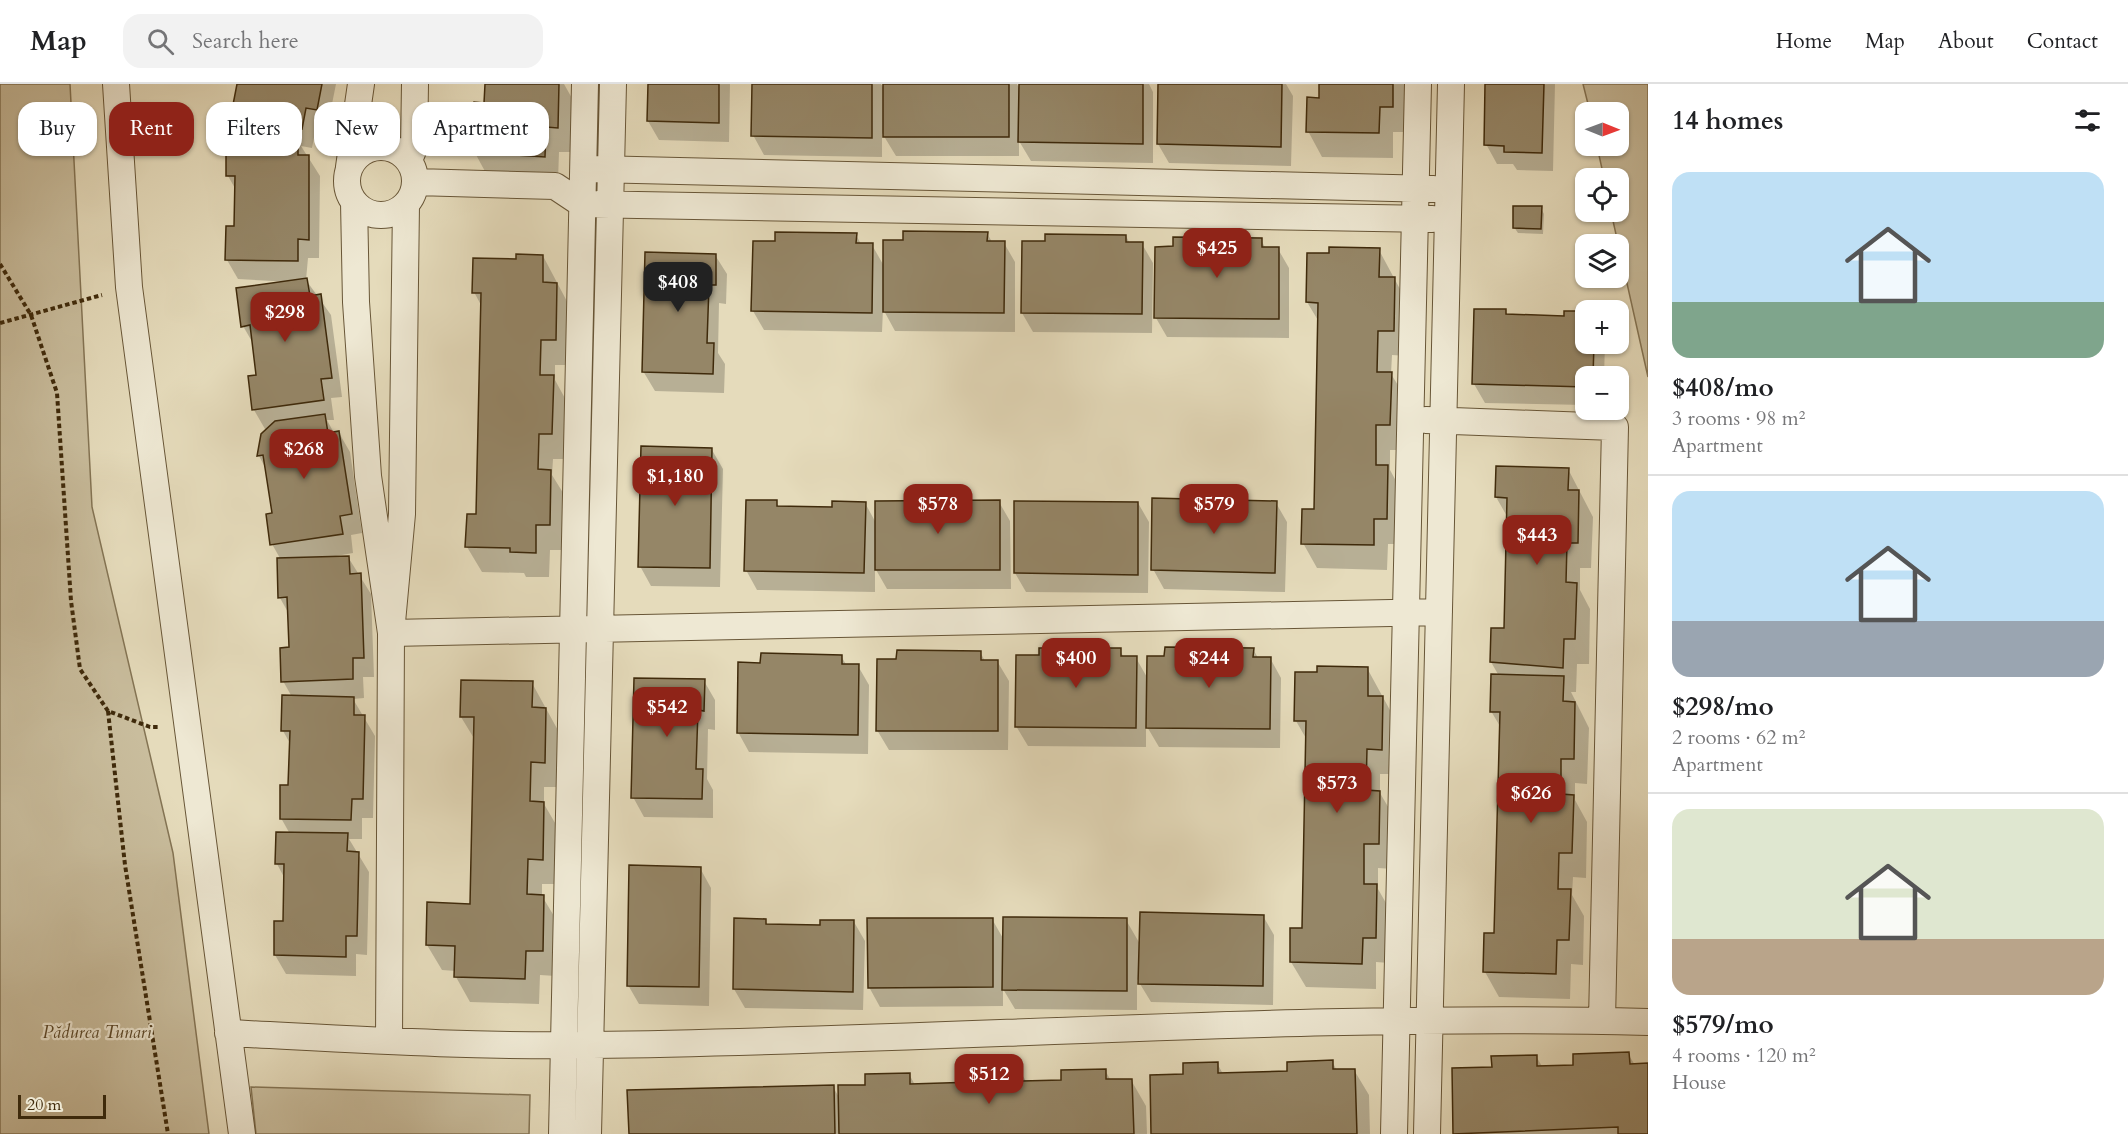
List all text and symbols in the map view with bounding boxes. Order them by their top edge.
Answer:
search box [123,14,543,68]
text: Map [30,22,87,60]
icon: search [144,25,177,58]
text: Search here [192,26,299,56]
text: Home [1776,27,1832,56]
text: Map [1865,27,1905,56]
text: About [1938,27,1994,56]
text: Contact [2027,27,2098,56]
chip: Buy [18,102,97,156]
chip: Rent [109,102,194,156]
chip: Filters [206,102,302,156]
chip: New [314,102,400,156]
chip: Apartment [412,102,549,156]
north arrow [1575,102,1629,156]
map controls [1575,102,1629,420]
text: 14 homes [1672,103,1783,138]
icon: filters [2071,104,2104,137]
button: locate [1575,168,1629,222]
icon: home [1834,211,1942,319]
pin: $425 [1181,228,1253,279]
text: $425 [1197,234,1237,261]
button: layers [1575,234,1629,288]
pin: $408 [642,262,714,313]
text: $408 [658,268,698,295]
pin: $298 [249,292,321,343]
text: $298 [265,298,305,325]
button: + [1575,300,1629,354]
button: − [1575,366,1629,420]
text: $408/mo [1672,370,1774,405]
text: 3 rooms · 98 m² [1672,405,1805,432]
pin: $268 [268,429,340,480]
text: Apartment [1672,432,1763,459]
text: $268 [284,435,324,462]
pin: $1,180 [626,456,724,507]
text: $1,180 [646,462,704,489]
pin: $578 [902,484,974,535]
pin: $579 [1178,484,1250,535]
text: $578 [918,490,958,517]
text: $579 [1194,490,1234,517]
pin: $443 [1501,515,1573,566]
text: $443 [1517,521,1557,548]
icon: home [1834,530,1942,638]
pin: $400 [1040,638,1112,689]
pin: $244 [1173,638,1245,689]
text: $400 [1056,644,1096,671]
text: $244 [1189,644,1229,671]
pin: $542 [631,687,703,738]
text: $298/mo [1672,689,1774,724]
text: $542 [647,693,687,720]
text: 2 rooms · 62 m² [1672,724,1805,751]
text: Apartment [1672,751,1763,778]
pin: $573 [1301,763,1373,814]
text: $573 [1317,769,1357,796]
pin: $626 [1495,773,1567,824]
text: $626 [1511,779,1551,806]
icon: home [1834,848,1942,956]
text: $579/mo [1672,1007,1774,1042]
park label: Pădurea Tunari [42,1020,153,1045]
text: 4 rooms · 120 m² [1672,1042,1816,1069]
pin: $512 [953,1054,1025,1105]
text: $512 [969,1060,1009,1087]
text: House [1672,1069,1726,1096]
scale bar [18,1092,106,1120]
text: 20 m [27,1094,61,1116]

